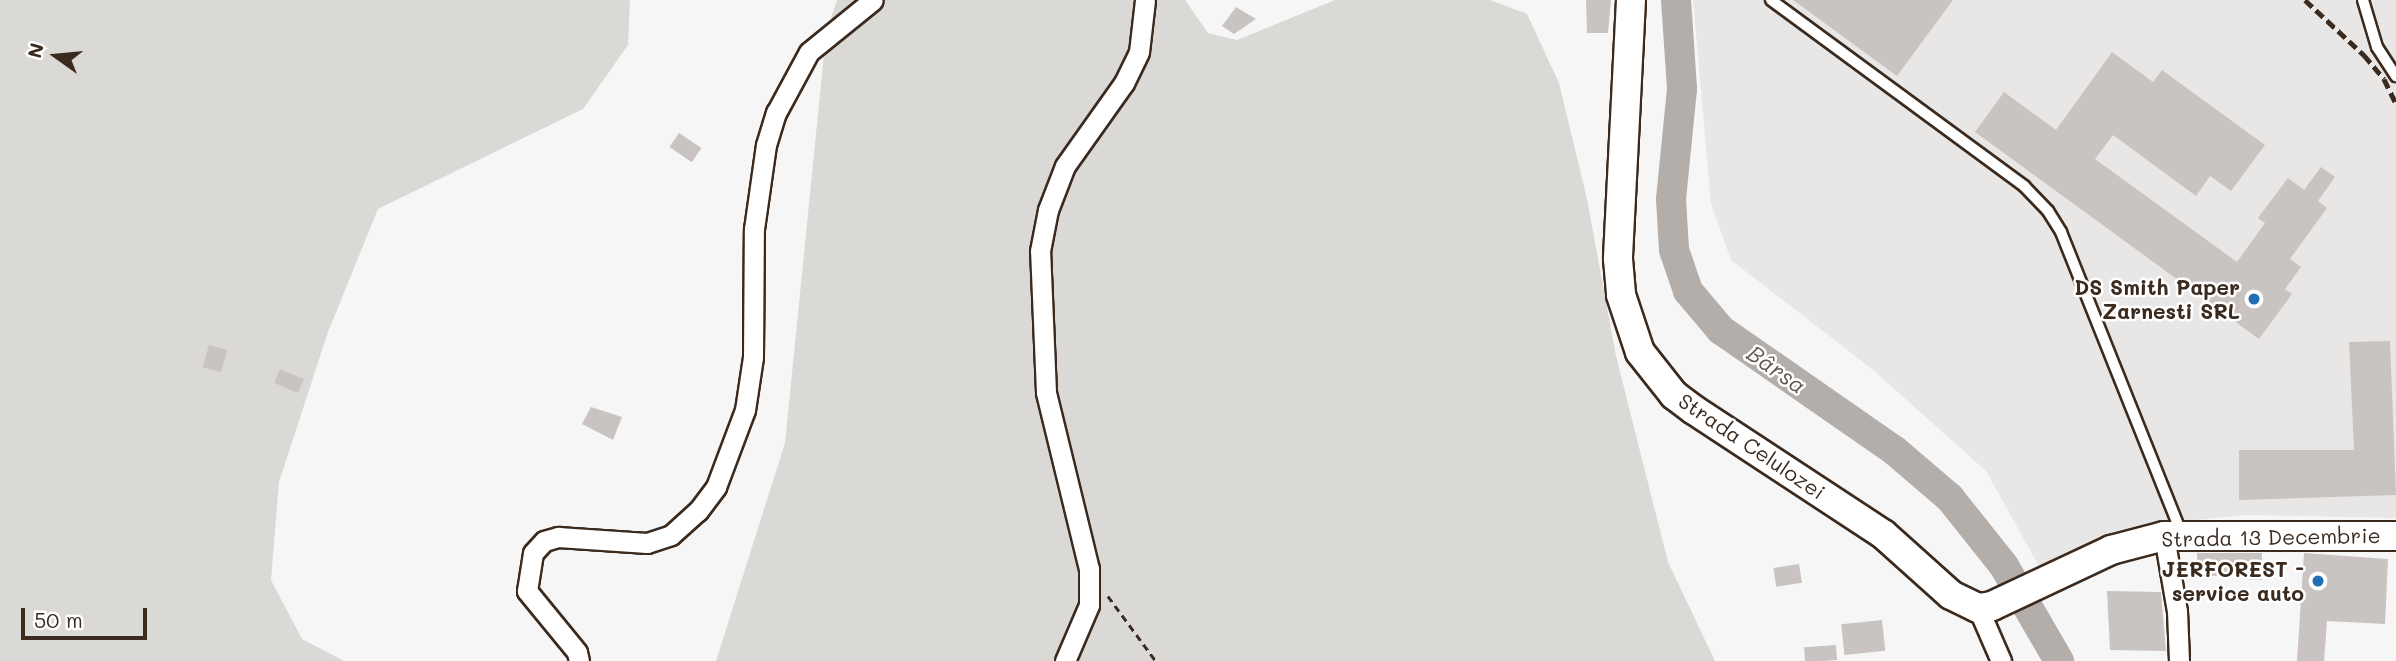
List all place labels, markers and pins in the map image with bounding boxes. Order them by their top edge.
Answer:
place label: DS Smith Paper Zarnesti SRL [2074,274,2240,324]
marker: DS Smith Paper Zarnesti SRL [2246,291,2262,307]
place label: JERFOREST - service auto [2162,556,2304,606]
marker: JERFOREST - service auto [2310,573,2326,589]

